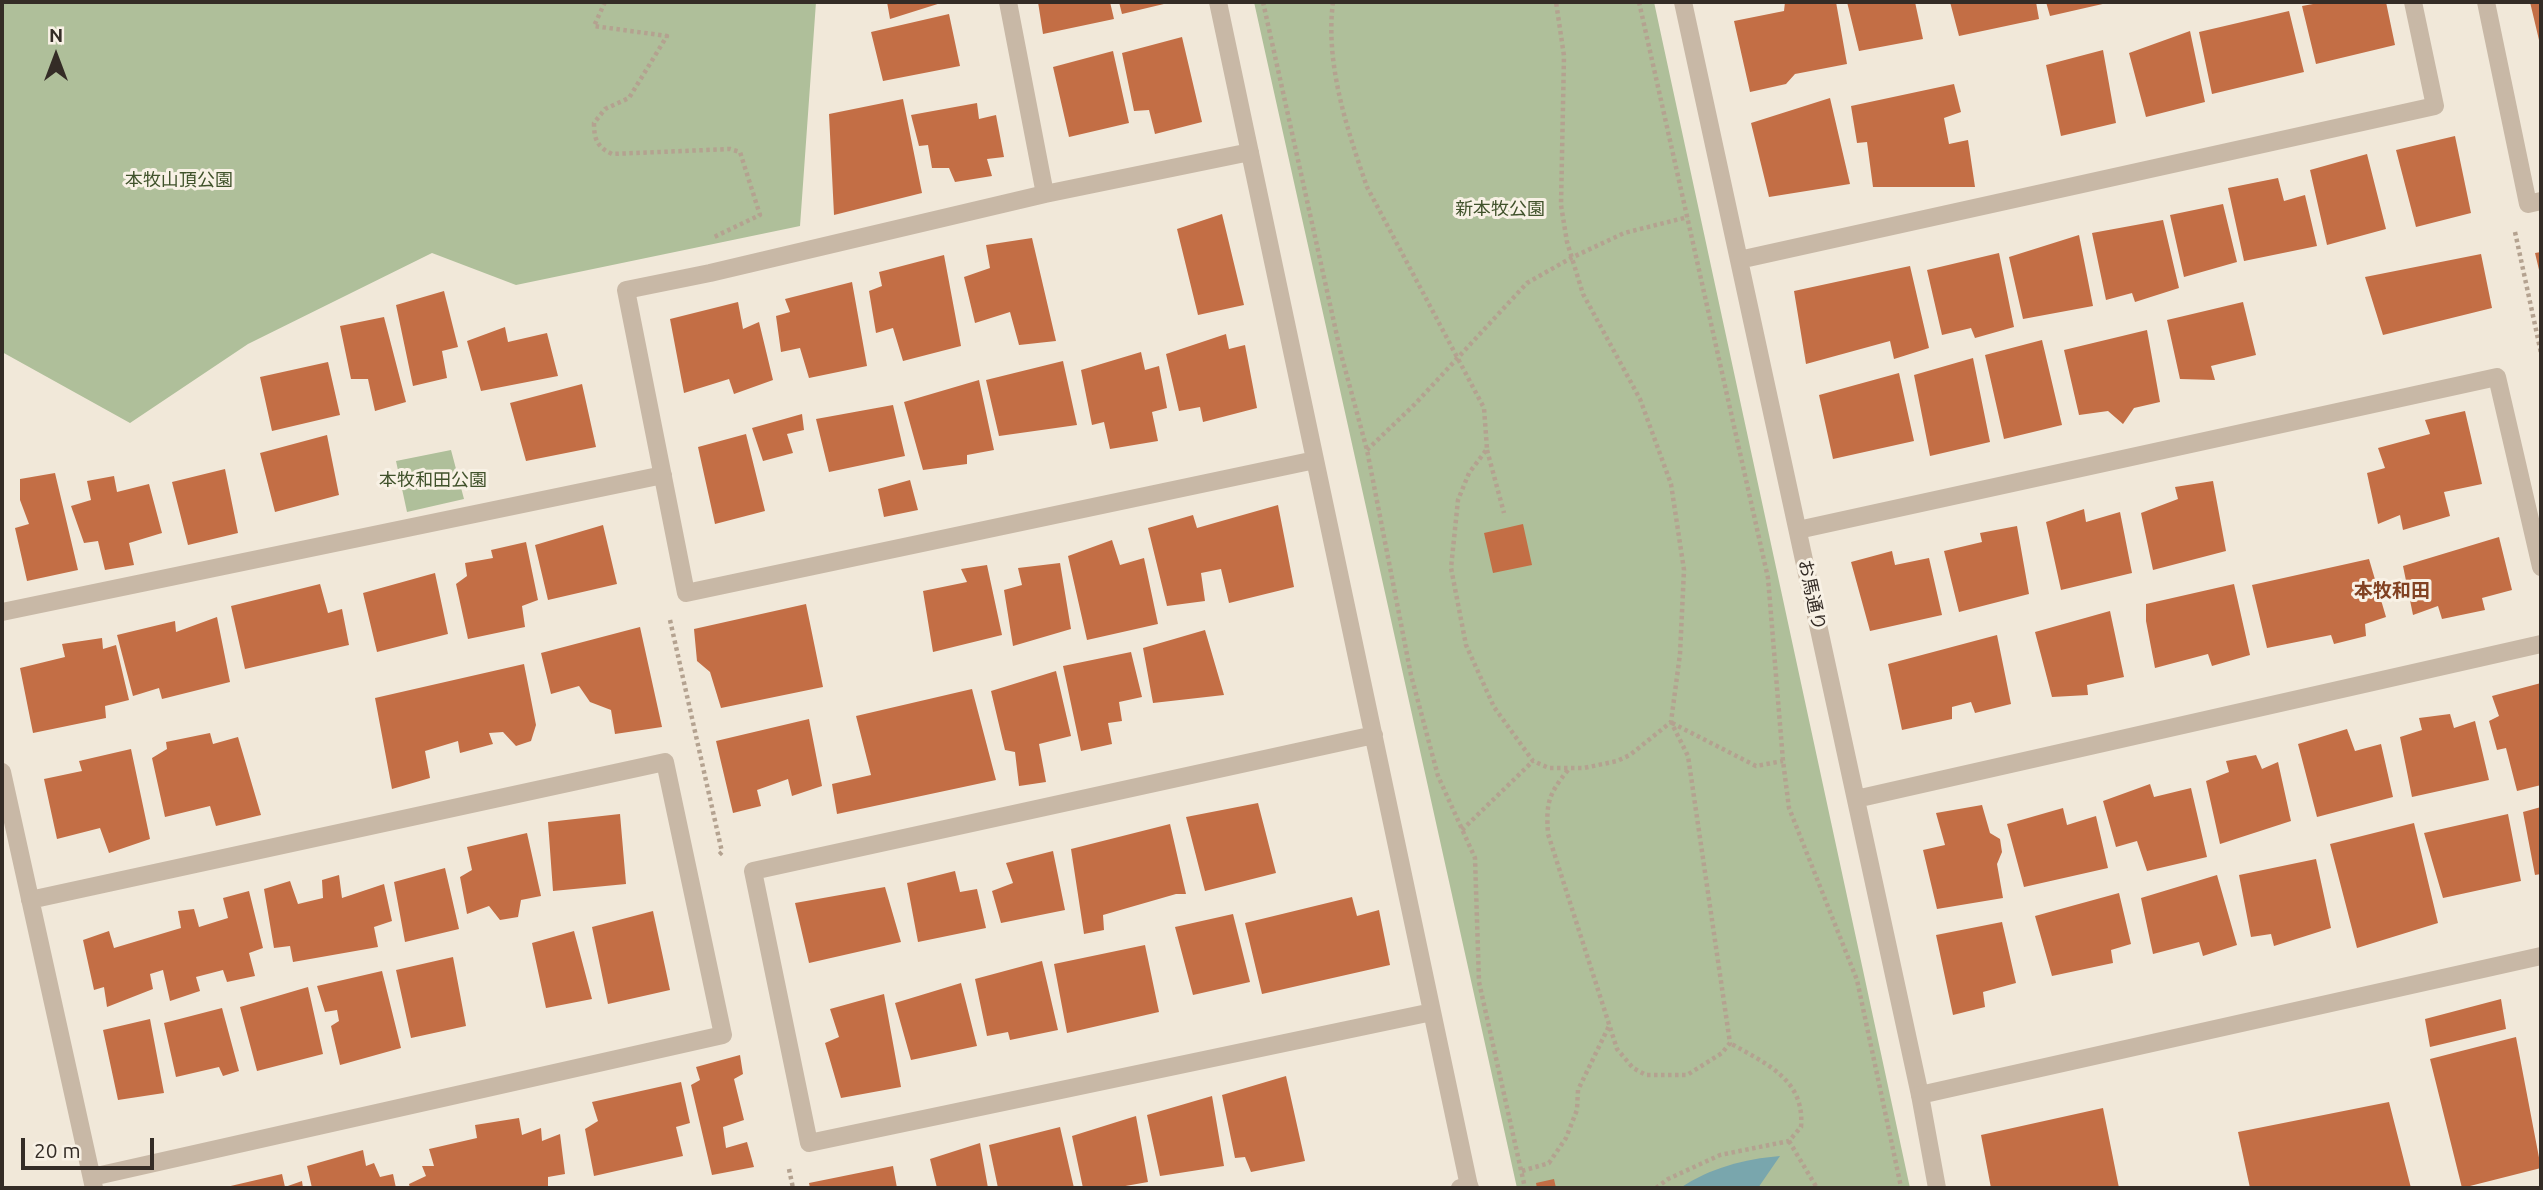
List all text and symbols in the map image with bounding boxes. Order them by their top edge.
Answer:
north arrow [21,21,91,91]
text: N [49,24,63,46]
park label: 本牧山頂公園 [125,169,233,191]
park label: 新本牧公園 [1455,198,1545,220]
park label: 本牧和田公園 [379,469,487,491]
street label: お馬通り [1794,558,1830,632]
district label: 本牧和田 [2354,580,2430,602]
scale bar [24,1124,158,1168]
text: 20 m [34,1138,81,1162]

